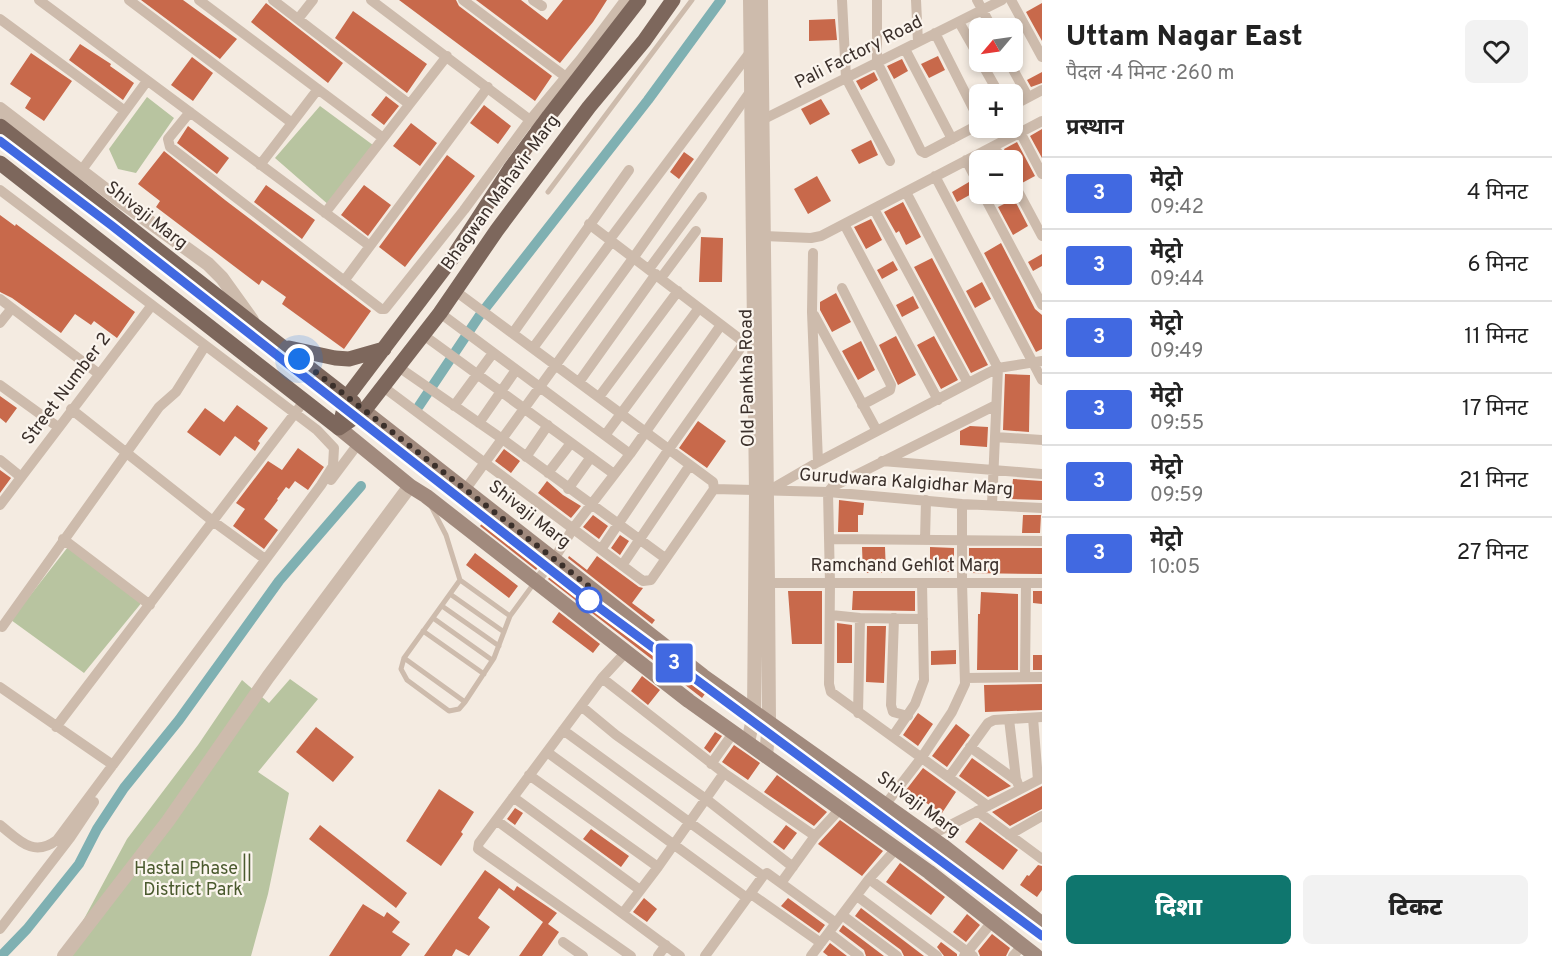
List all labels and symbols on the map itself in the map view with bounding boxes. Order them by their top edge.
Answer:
street label: Pali Factory Road [791,11,927,95]
north arrow [969,18,1023,72]
street label: Bhagwan Mahavir Marg [437,111,565,275]
street label: Shivaji Marg [100,177,192,255]
street label: Old Pankha Road [735,309,761,447]
street label: Street Number 2 [17,328,117,450]
your location [284,344,314,374]
street label: Gurudwara Kalgidhar Marg [798,464,1014,502]
street label: Shivaji Marg [483,476,575,554]
street label: Ramchand Gehlot Marg [811,555,999,578]
unlabelled marker [576,587,602,613]
line badge: 3 [654,644,694,682]
street label: Shivaji Marg [872,767,964,843]
park label: Hastal Phase || District Park [134,853,252,902]

